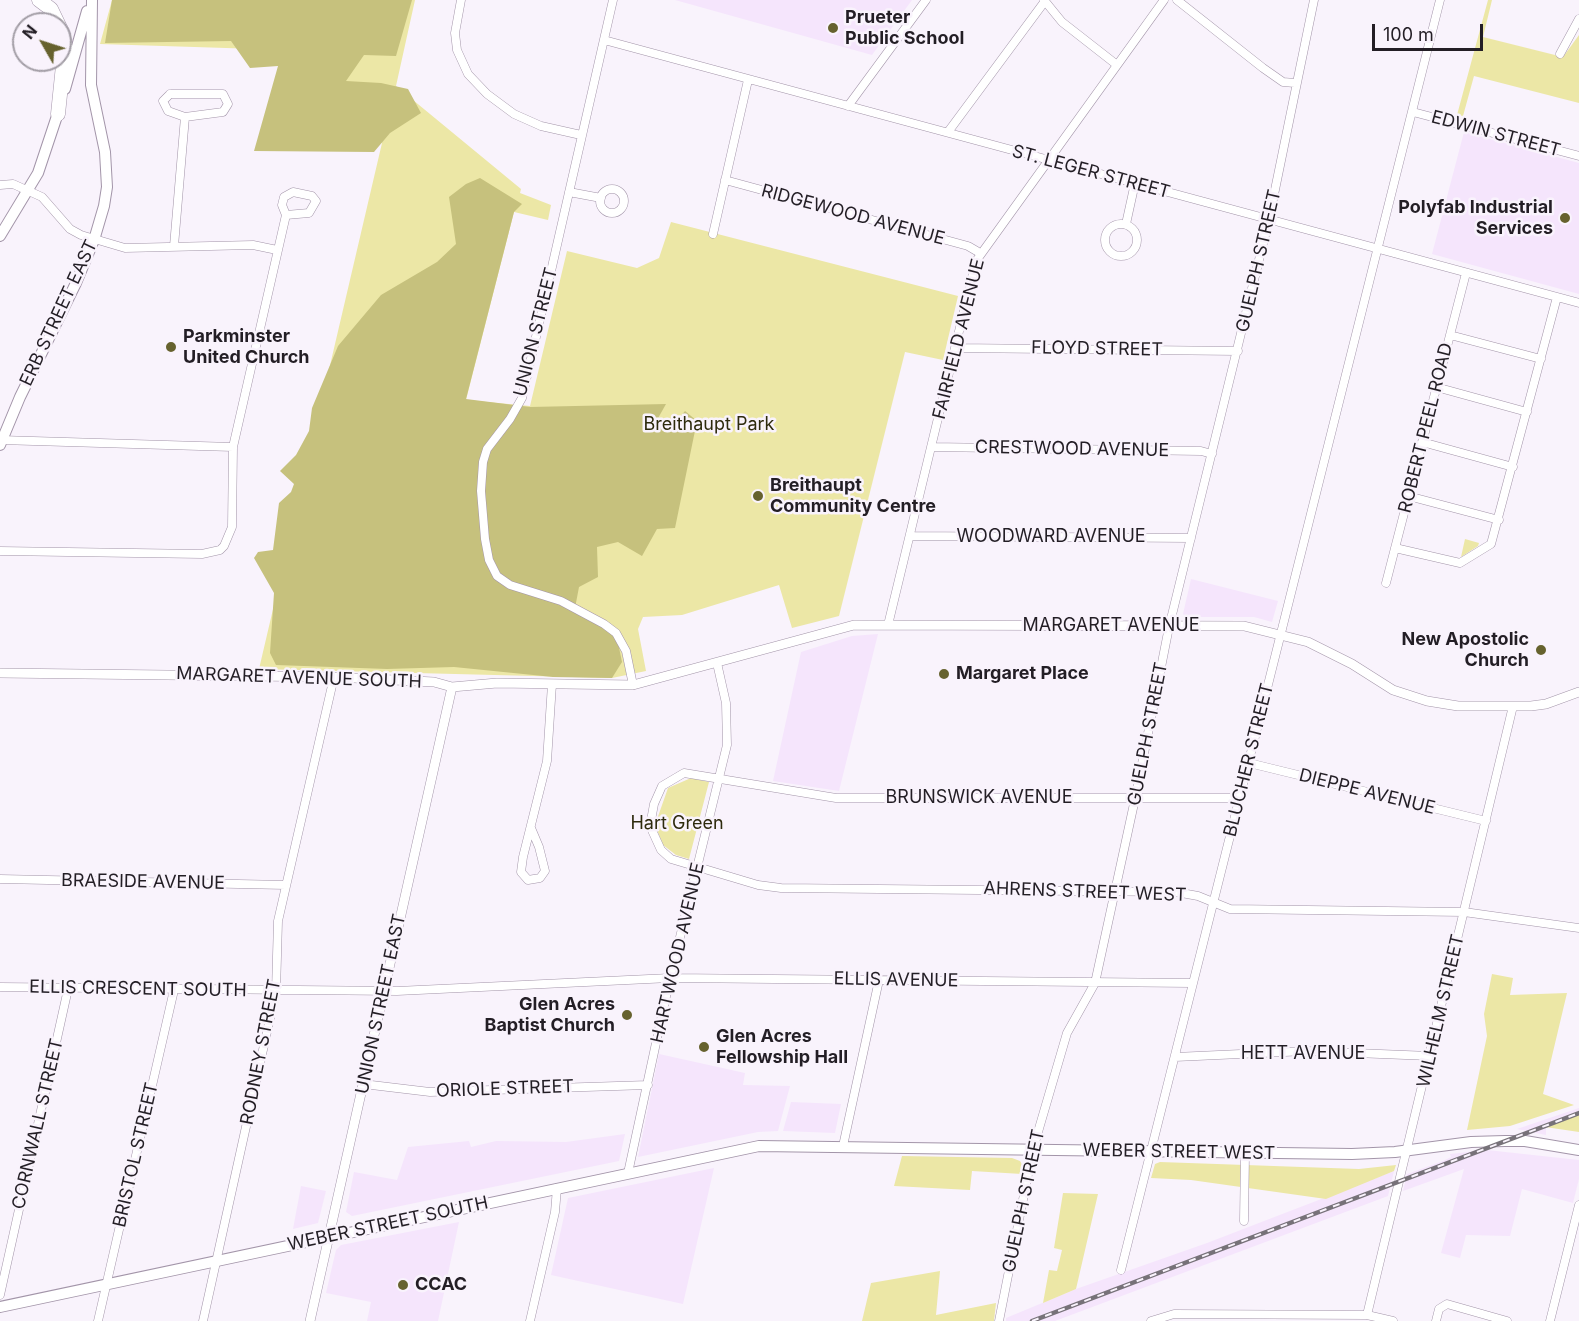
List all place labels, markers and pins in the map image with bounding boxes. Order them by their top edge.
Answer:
place label: Prueter Public School [845,7,964,50]
marker: Prueter Public School [826,21,840,35]
place label: Polyfab Industrial Services [1398,197,1553,240]
marker: Polyfab Industrial Services [1558,211,1572,225]
place label: Parkminster United Church [183,326,309,368]
marker: Parkminster United Church [164,340,178,354]
place label: Breithaupt Community Centre [770,475,936,518]
marker: Breithaupt Community Centre [751,489,765,503]
place label: New Apostolic Church [1402,629,1529,672]
marker: New Apostolic Church [1534,643,1548,657]
place label: Margaret Place [956,663,1089,685]
marker: Margaret Place [937,667,951,681]
place label: Glen Acres Baptist Church [484,994,615,1036]
marker: Glen Acres Baptist Church [620,1008,634,1022]
place label: Glen Acres Fellowship Hall [716,1026,848,1068]
marker: Glen Acres Fellowship Hall [697,1040,711,1054]
place label: CCAC [415,1274,467,1296]
marker: CCAC [396,1278,410,1292]

